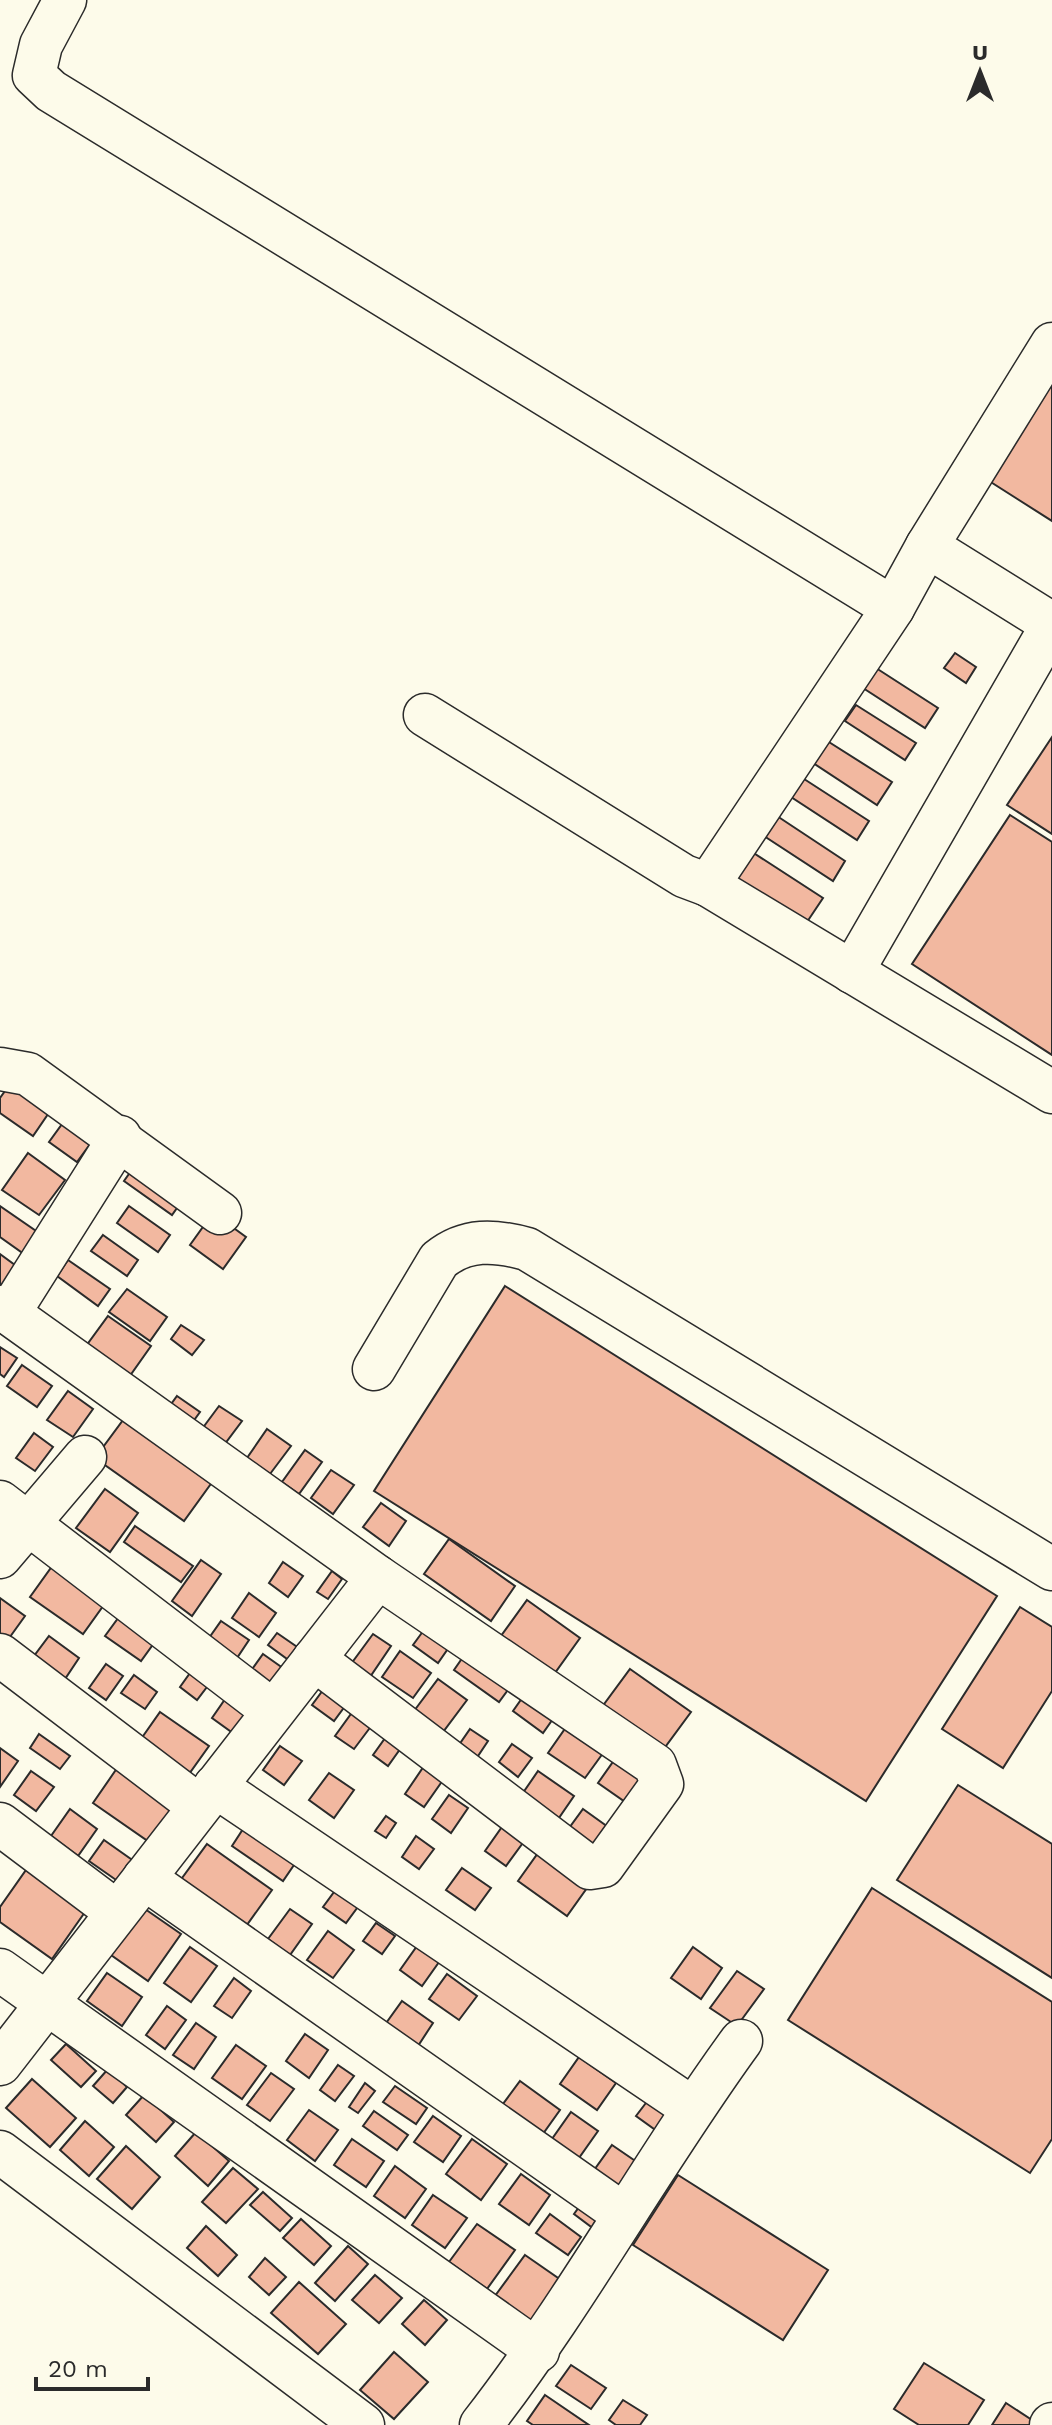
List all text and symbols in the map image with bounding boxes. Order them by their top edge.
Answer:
north arrow [940,32,1020,112]
text: U [972,40,988,65]
scale bar [36,2341,148,2391]
text: 20 m [48,2355,108,2383]

